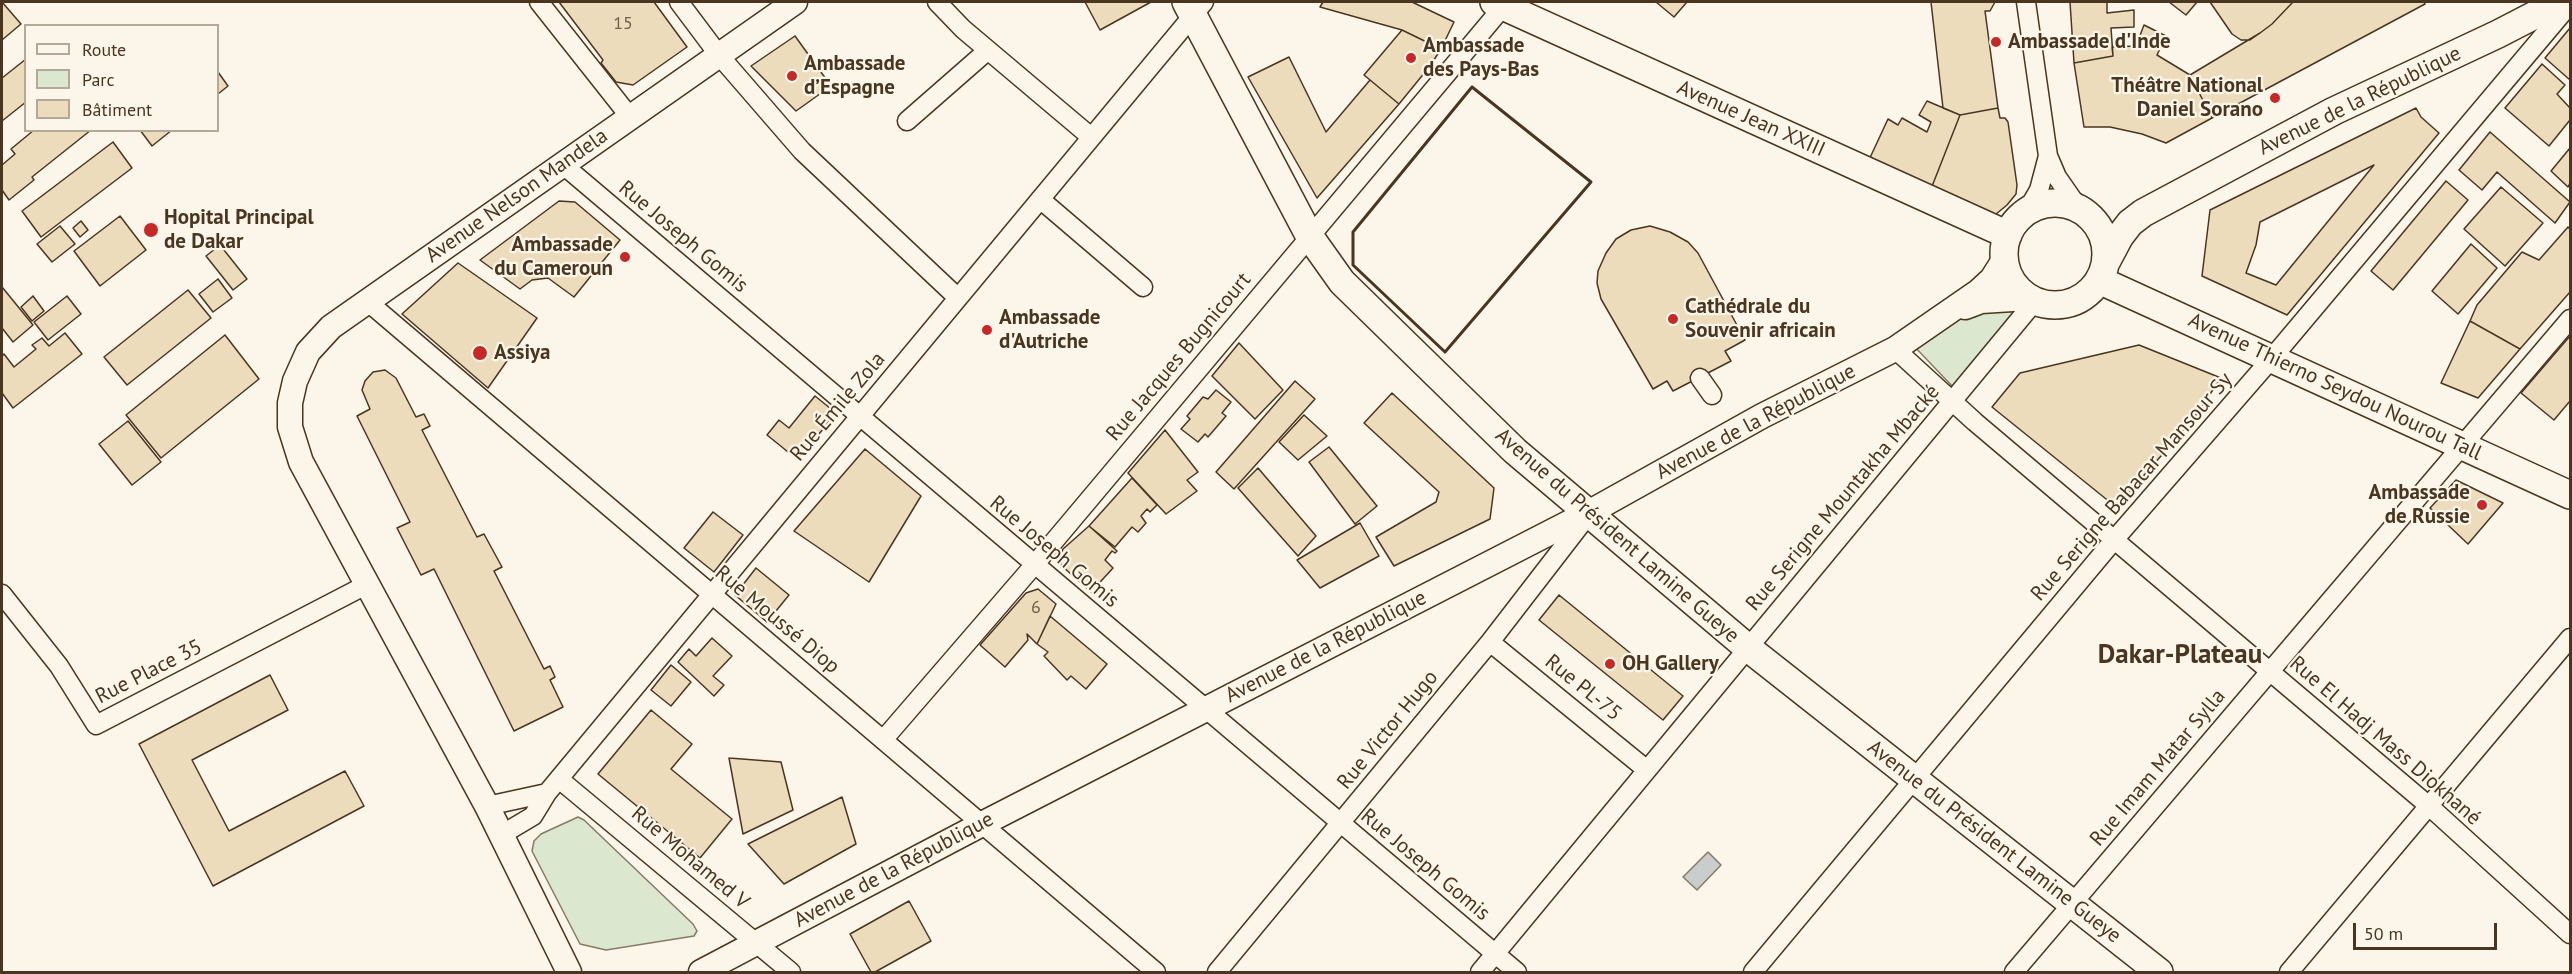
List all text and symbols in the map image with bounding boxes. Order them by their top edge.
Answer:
house number: 15 [613,13,633,35]
legend [24,24,219,132]
place label: Ambassade d'Inde [2008,29,2171,55]
place label: Ambassade des Pays-Bas [1423,33,1539,83]
marker: Ambassade d'Inde [1989,35,2003,49]
text: Route [82,38,126,61]
street label: Avenue de la République [2255,41,2465,161]
place label: Ambassade d’Espagne [804,51,905,101]
marker: Ambassade des Pays-Bas [1404,51,1418,65]
text: Parc [82,68,115,91]
marker: Ambassade d’Espagne [785,69,799,83]
place label: Théâtre National Daniel Sorano [2111,73,2263,123]
street label: Avenue Jean XXIII [1673,75,1829,163]
marker: Théâtre National Daniel Sorano [2268,91,2282,105]
text: Bâtiment [82,98,152,121]
street label: Avenue Nelson Mandela [421,124,613,268]
street label: Rue Joseph Gomis [613,176,753,298]
place label: Hopital Principal de Dakar [164,205,314,255]
marker: Hopital Principal de Dakar [142,221,160,239]
place label: Ambassade du Cameroun [494,232,613,282]
marker: Ambassade du Cameroun [618,250,632,264]
street label: Rue Jacques Bugnicourt [1101,268,1257,446]
place label: Cathédrale du Souvenir africain [1685,294,1836,344]
place label: Ambassade d'Autriche [999,305,1100,355]
street label: Avenue Thierno Seydou Nourou Tall [2184,308,2486,466]
marker: Cathédrale du Souvenir africain [1666,312,1680,326]
marker: Ambassade d'Autriche [980,323,994,337]
place label: Assiya [494,340,551,366]
marker: Assiya [471,344,489,362]
street label: Rue Émile Zola [785,347,891,467]
street label: Avenue de la République [1652,359,1860,485]
street label: Rue Serigne Babacar Mansour Sy [2026,368,2238,606]
street label: Rue Serigne Mountakha Mbacké [1741,380,1945,616]
street label: Avenue du Président Lamine Gueye [1490,423,1744,649]
place label: Ambassade de Russie [2369,480,2470,530]
street label: Rue Joseph Gomis [984,491,1124,613]
marker: Ambassade de Russie [2475,498,2489,512]
street label: Rue Moussé Diop [710,561,844,679]
street label: Avenue de la République [1221,585,1431,709]
house number: 6 [1031,597,1041,619]
street label: Rue Place 35 [91,634,207,710]
district label: Dakar-Plateau [2098,639,2262,671]
street label: Rue PL-75 [1540,649,1626,727]
place label: OH Gallery [1622,651,1719,677]
street label: Rue El Hadj Mass Diokhané [2284,651,2486,831]
marker: OH Gallery [1603,657,1617,671]
street label: Rue Victor Hugo [1332,665,1444,795]
street label: Rue Imam Matar Sylla [2085,684,2231,852]
street label: Avenue du Président Lamine Gueye [1862,735,2126,949]
street label: Rue Mohamed V [626,801,754,915]
street label: Rue Joseph Gomis [1355,804,1495,926]
street label: Avenue de la République [790,807,998,933]
scale bar [2356,911,2500,949]
text: 50 m [2364,922,2403,945]

